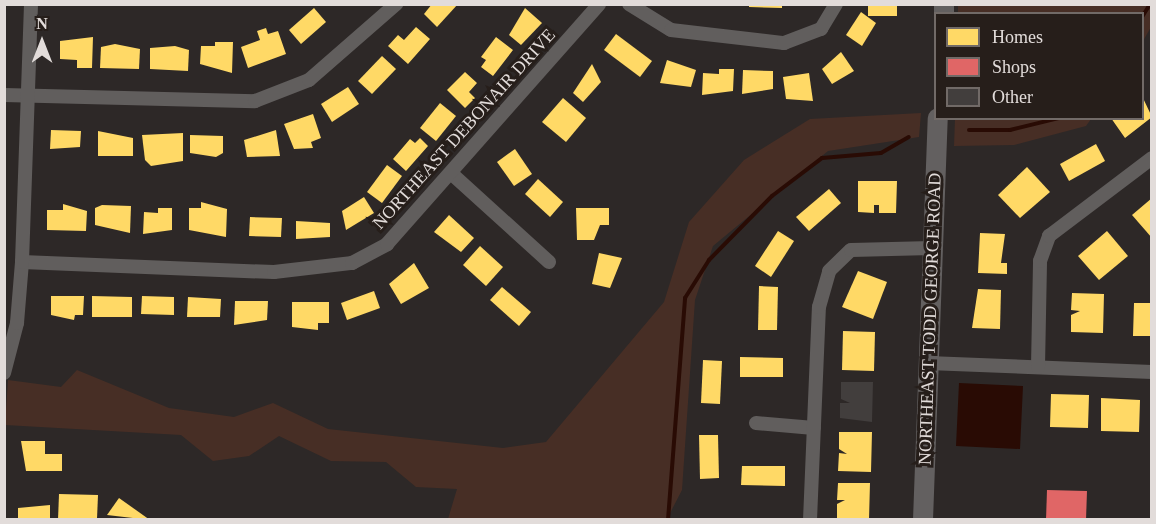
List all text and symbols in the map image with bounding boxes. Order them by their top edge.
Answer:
north arrow [12,12,72,72]
legend [934,12,1144,120]
text: N [36,15,48,32]
street label: NORTHEAST DEBONAIR DRIVE [368,24,560,234]
text: Homes [992,27,1043,47]
text: Shops [992,57,1036,77]
text: Other [992,87,1033,107]
street label: NORTHEAST TODD GEORGE ROAD [914,172,946,466]

